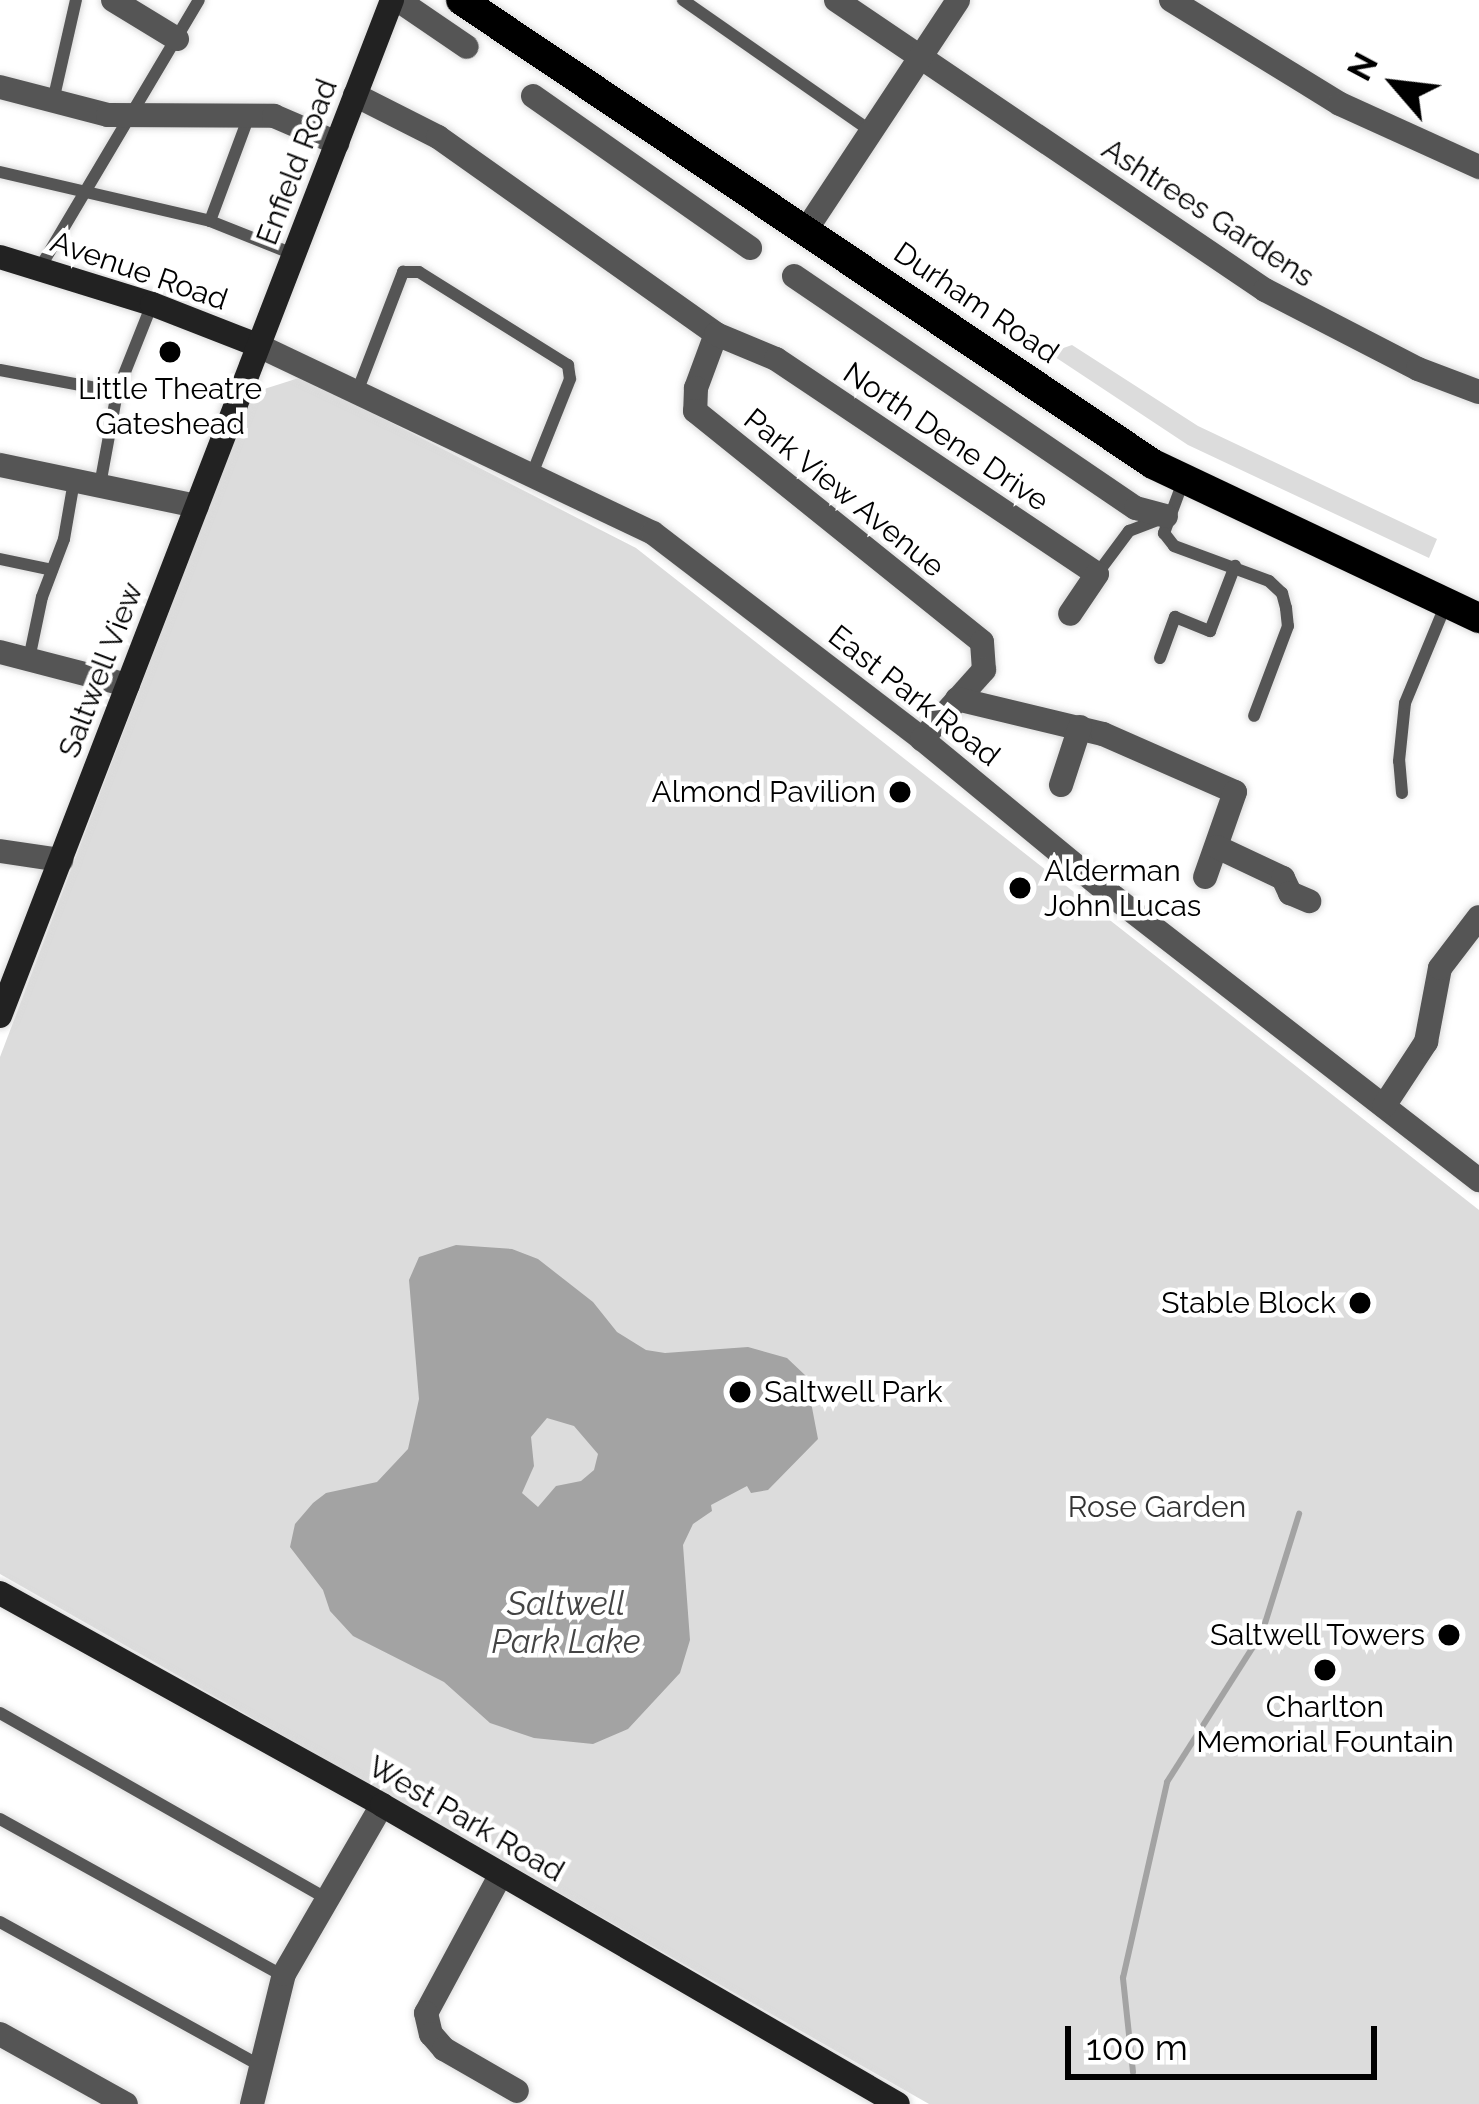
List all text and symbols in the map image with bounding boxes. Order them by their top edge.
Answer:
north arrow [1335,24,1455,144]
text: N [1340,47,1386,87]
street label: Enfield Road [249,74,345,250]
street label: Ashtrees Gardens [1095,131,1321,295]
street label: Avenue Road [46,224,232,318]
street label: Durham Road [887,235,1065,371]
marker: Little Theatre Gateshead [157,339,183,365]
street label: North Dene Drive [837,355,1055,519]
place label: Little Theatre Gateshead [78,371,262,442]
street label: Park View Avenue [735,400,953,586]
street label: Saltwell View [51,576,151,764]
street label: East Park Road [821,618,1007,774]
place label: Almond Pavilion [651,774,876,810]
marker: Almond Pavilion [887,779,913,805]
place label: Alderman John Lucas [1044,853,1201,924]
marker: Alderman John Lucas [1007,875,1033,901]
place label: Stable Block [1161,1285,1336,1321]
marker: Stable Block [1347,1290,1373,1316]
place label: Saltwell Park [764,1374,943,1410]
marker: Saltwell Park [727,1379,753,1405]
park label: Rose Garden [1068,1489,1246,1525]
water label: Saltwell Park Lake [491,1584,641,1662]
place label: Saltwell Towers [1208,1617,1425,1653]
marker: Saltwell Towers [1436,1622,1462,1648]
marker: Charlton Memorial Fountain [1312,1657,1338,1683]
place label: Charlton Memorial Fountain [1196,1689,1454,1760]
street label: West Park Road [362,1748,570,1890]
scale bar [1071,2002,1383,2076]
text: 100 m [1086,2026,1188,2068]

